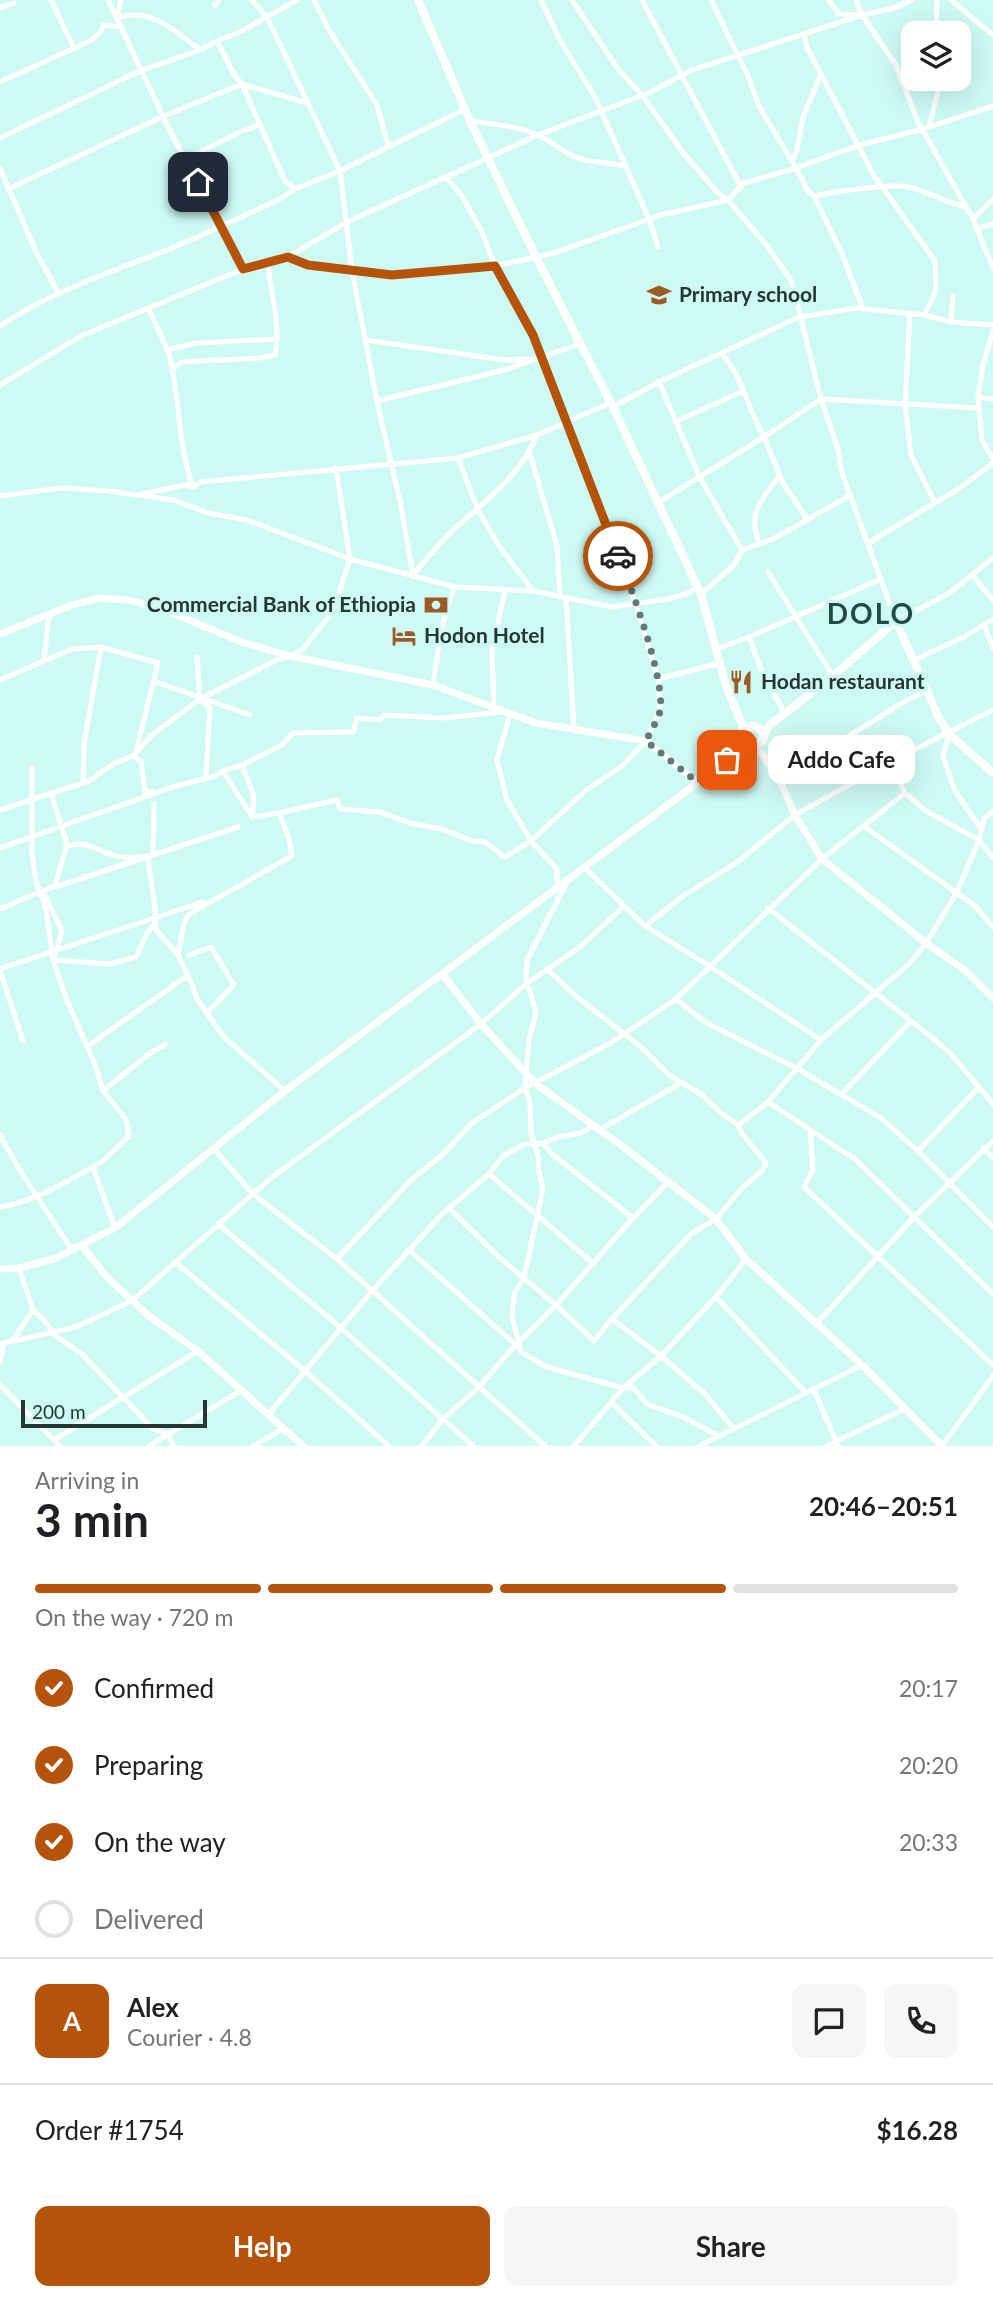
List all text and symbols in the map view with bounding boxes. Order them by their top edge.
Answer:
map controls [901,21,971,91]
button: layers [901,21,971,91]
pin [168,152,228,212]
icon: home [179,163,217,201]
school or university icon: Primary school [645,281,673,309]
place label: Primary school [679,281,817,306]
courier [583,521,653,591]
icon: car [599,537,637,575]
place label: Commercial Bank of Ethiopia [147,591,416,616]
bank icon: Commercial Bank of Ethiopia [422,591,450,619]
district label: DOLO [827,596,915,630]
hotel icon: Hodon Hotel [390,622,418,650]
place label: Hodon Hotel [424,622,545,647]
restaurant icon: Hodan restaurant [727,668,755,696]
place label: Hodan restaurant [761,668,925,693]
pin [697,730,757,790]
callout: Addo Cafe [769,736,916,784]
icon: bag [708,741,746,779]
text: Addo Cafe [788,745,895,773]
scale bar [21,1397,206,1429]
text: 200 m [32,1400,86,1423]
text: Arriving in [35,1466,139,1494]
text: 20:46–20:51 [809,1490,958,1522]
text: 3 min [35,1492,149,1547]
text: On the way · 720 m [35,1603,234,1631]
icon: check [35,1669,73,1707]
text: Confirmed [94,1672,214,1704]
text: 20:17 [899,1674,958,1702]
icon: check [35,1746,73,1784]
text: Preparing [94,1749,203,1781]
text: 20:20 [899,1751,958,1779]
icon: check [35,1823,73,1861]
text: On the way [94,1826,226,1858]
text: 20:33 [899,1828,958,1856]
text: Delivered [94,1903,204,1935]
button: chat [792,1984,866,2058]
button: phone [884,1984,958,2058]
text: Alex [127,1991,179,2023]
text: A [63,2005,81,2037]
text: Courier · 4.8 [127,2023,252,2051]
text: Order #1754 [35,2114,184,2146]
text: $16.28 [876,2114,958,2146]
button: Help [35,2206,490,2286]
button: Share [504,2206,958,2286]

